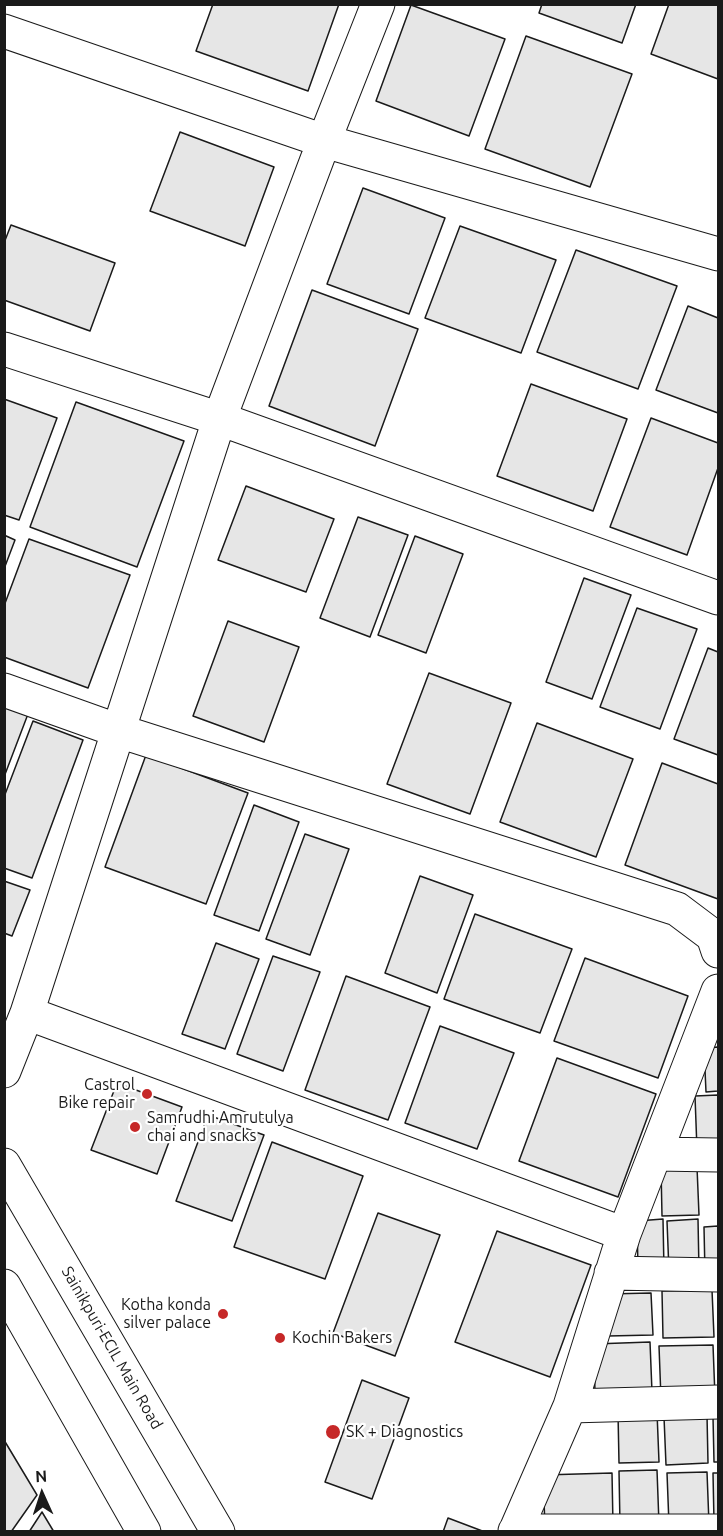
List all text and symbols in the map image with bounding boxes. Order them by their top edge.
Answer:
place label: Castrol Bike repair [58,1075,135,1113]
marker: Castrol Bike repair [140,1087,154,1101]
place label: Samrudhi Amrutulya chai and snacks [147,1108,294,1146]
marker: Samrudhi Amrutulya chai and snacks [128,1120,142,1134]
street label: Sainikpuri-ECIL Main Road [57,1263,167,1433]
place label: Kotha konda silver palace [121,1295,211,1333]
marker: Kotha konda silver palace [216,1307,230,1321]
place label: Kochin Bakers [292,1328,392,1348]
marker: Kochin Bakers [273,1331,287,1345]
place label: SK + Diagnostics [346,1422,463,1442]
marker: SK + Diagnostics [324,1423,342,1441]
north arrow [12,1464,72,1524]
text: N [35,1467,47,1485]

